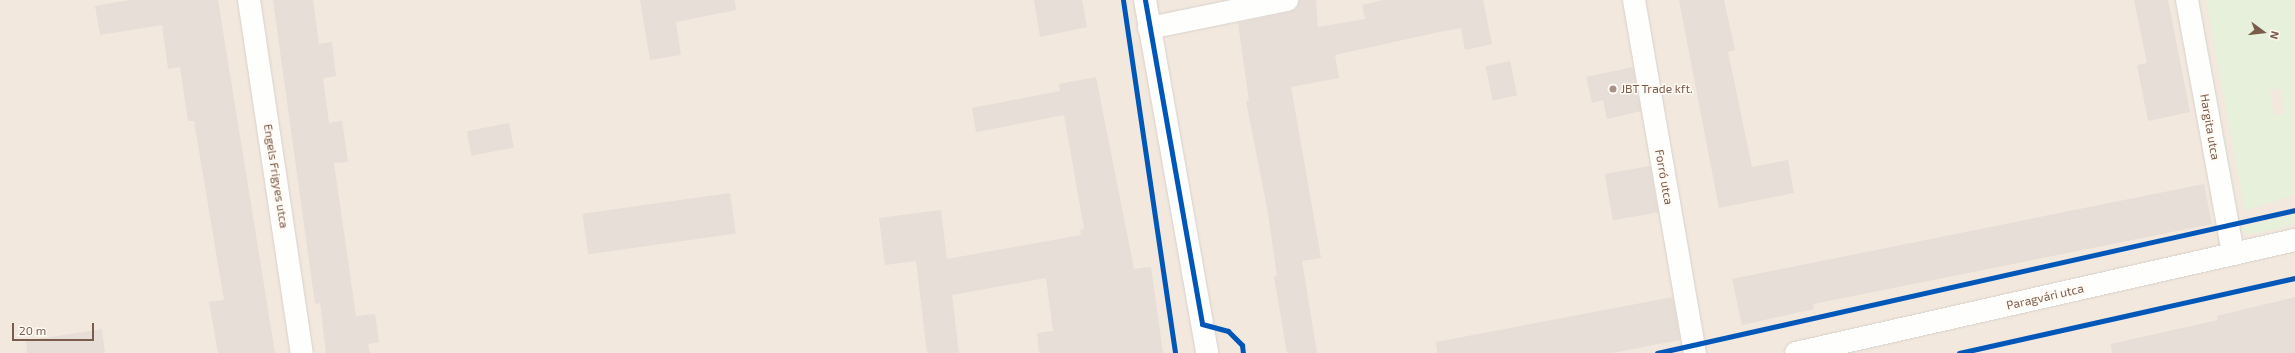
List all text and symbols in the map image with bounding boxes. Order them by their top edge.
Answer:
north arrow [2243,12,2283,52]
text: N [2268,30,2282,41]
place label: JBT Trade kft. [1621,82,1693,96]
marker: JBT Trade kft. [1608,84,1618,94]
street label: Hargita utca [2197,93,2223,161]
street label: Engels Frigyes utca [261,123,291,229]
street label: Forró utca [1652,148,1676,206]
street label: Paragvári utca [2005,281,2085,313]
scale bar [14,315,96,341]
text: 20 m [19,323,46,337]

